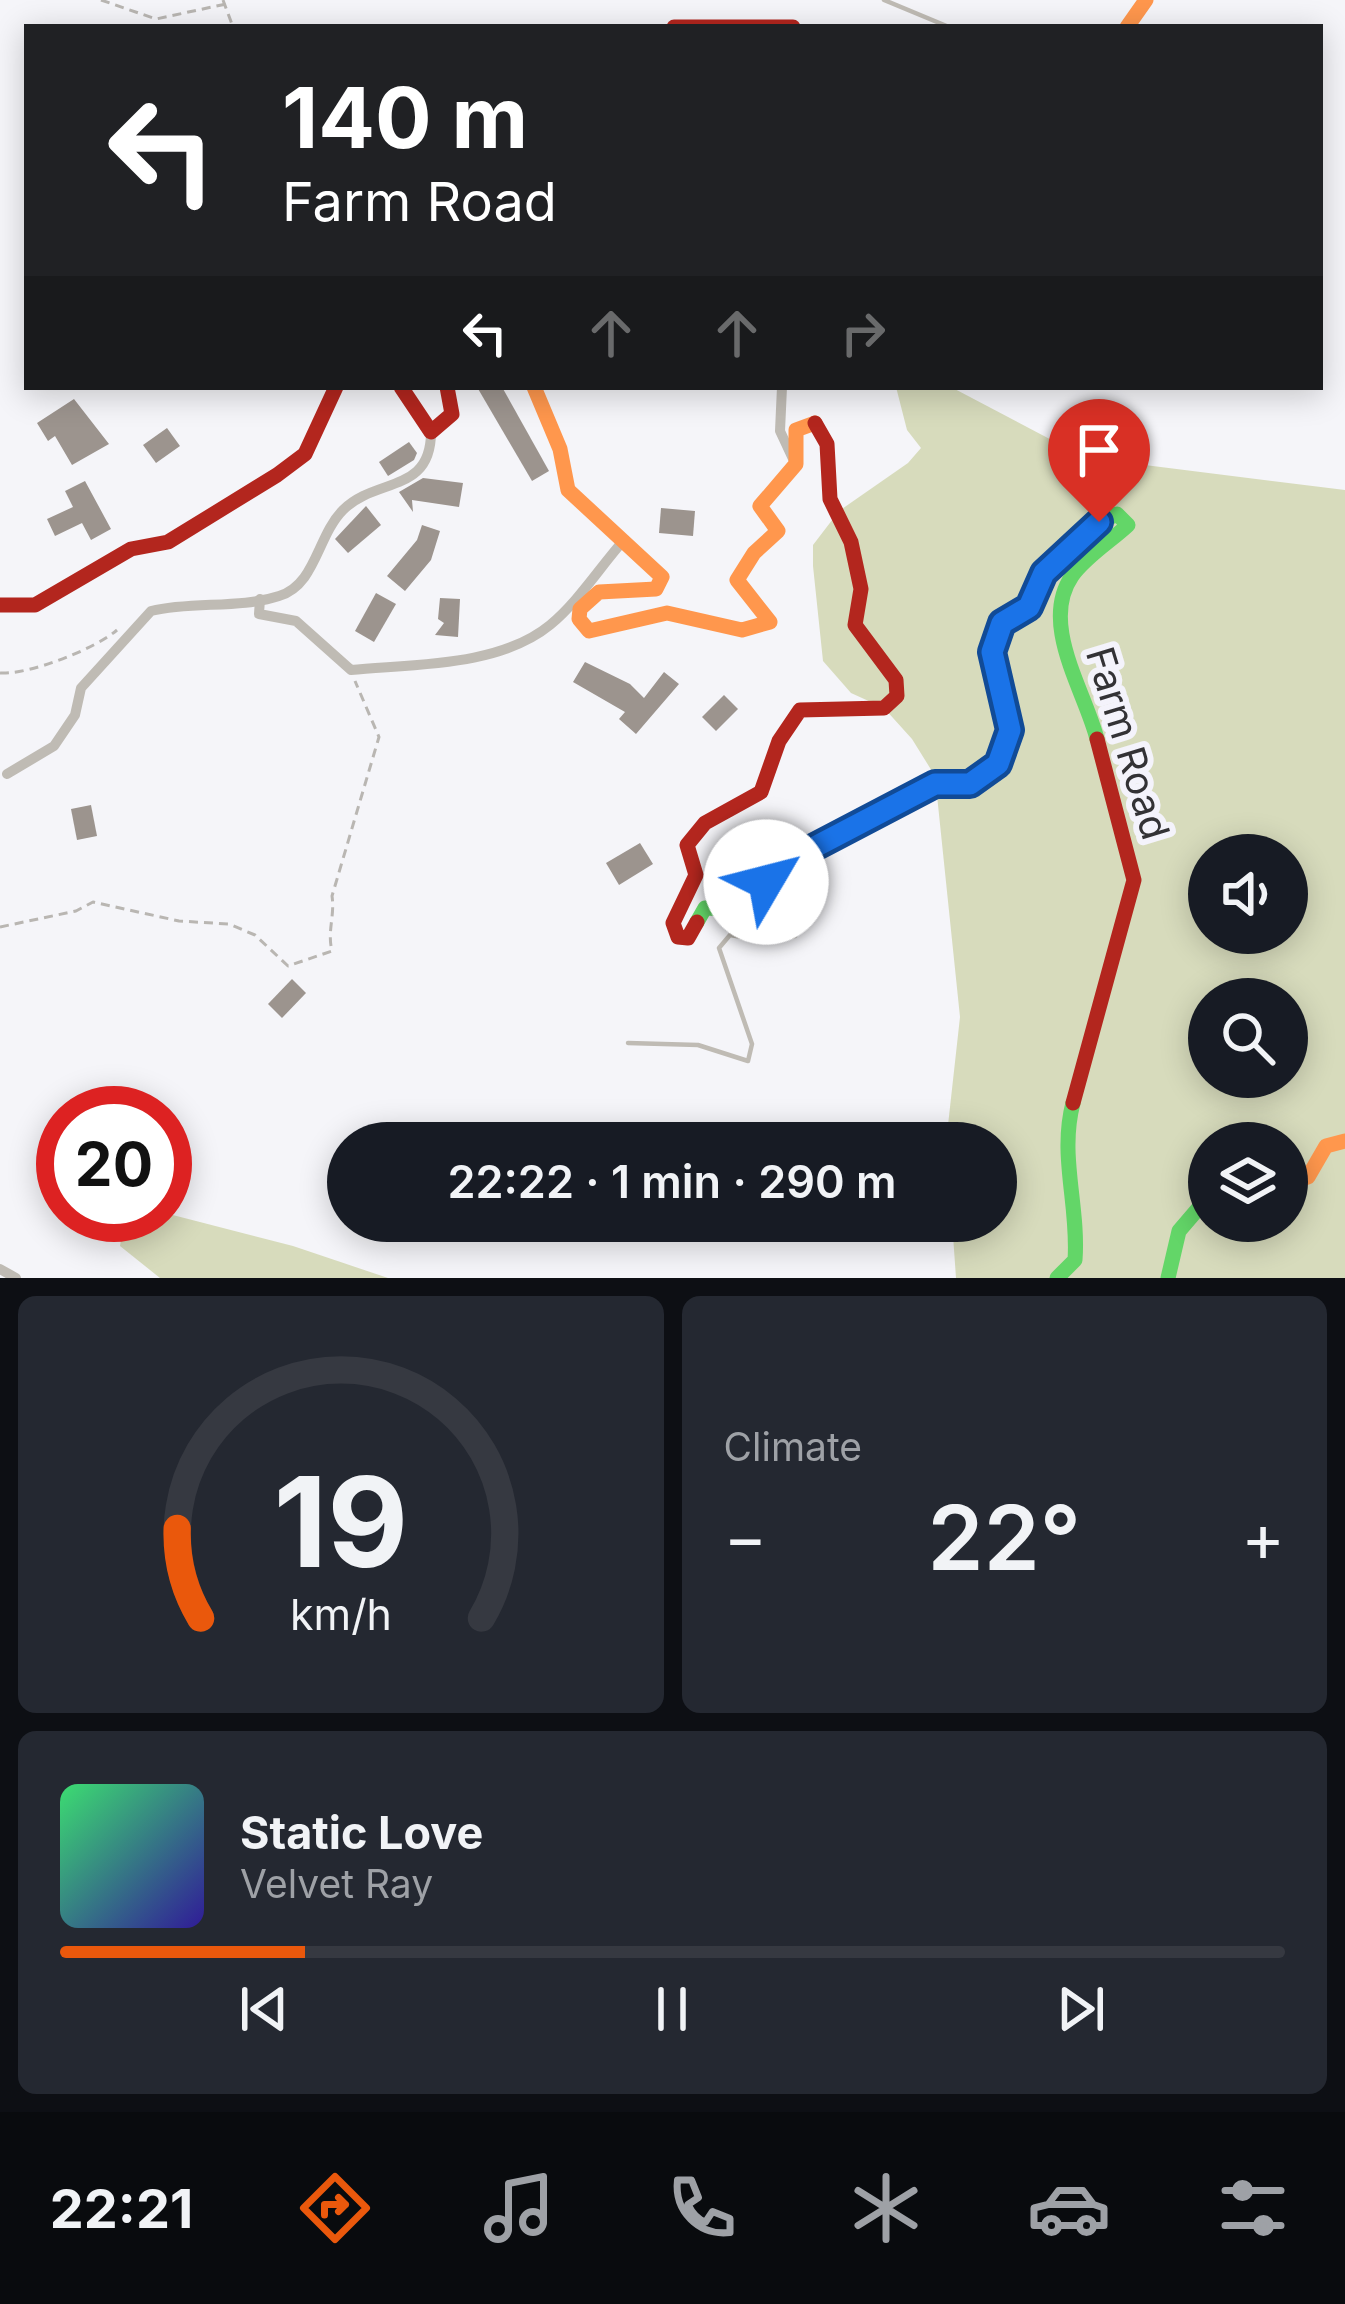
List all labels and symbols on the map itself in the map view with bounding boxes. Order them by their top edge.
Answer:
pin [1048,399,1150,522]
street label: Farm Road [1077,641,1180,845]
position arrow [703,819,829,945]
speed limit sign: 20 [36,1086,192,1242]

